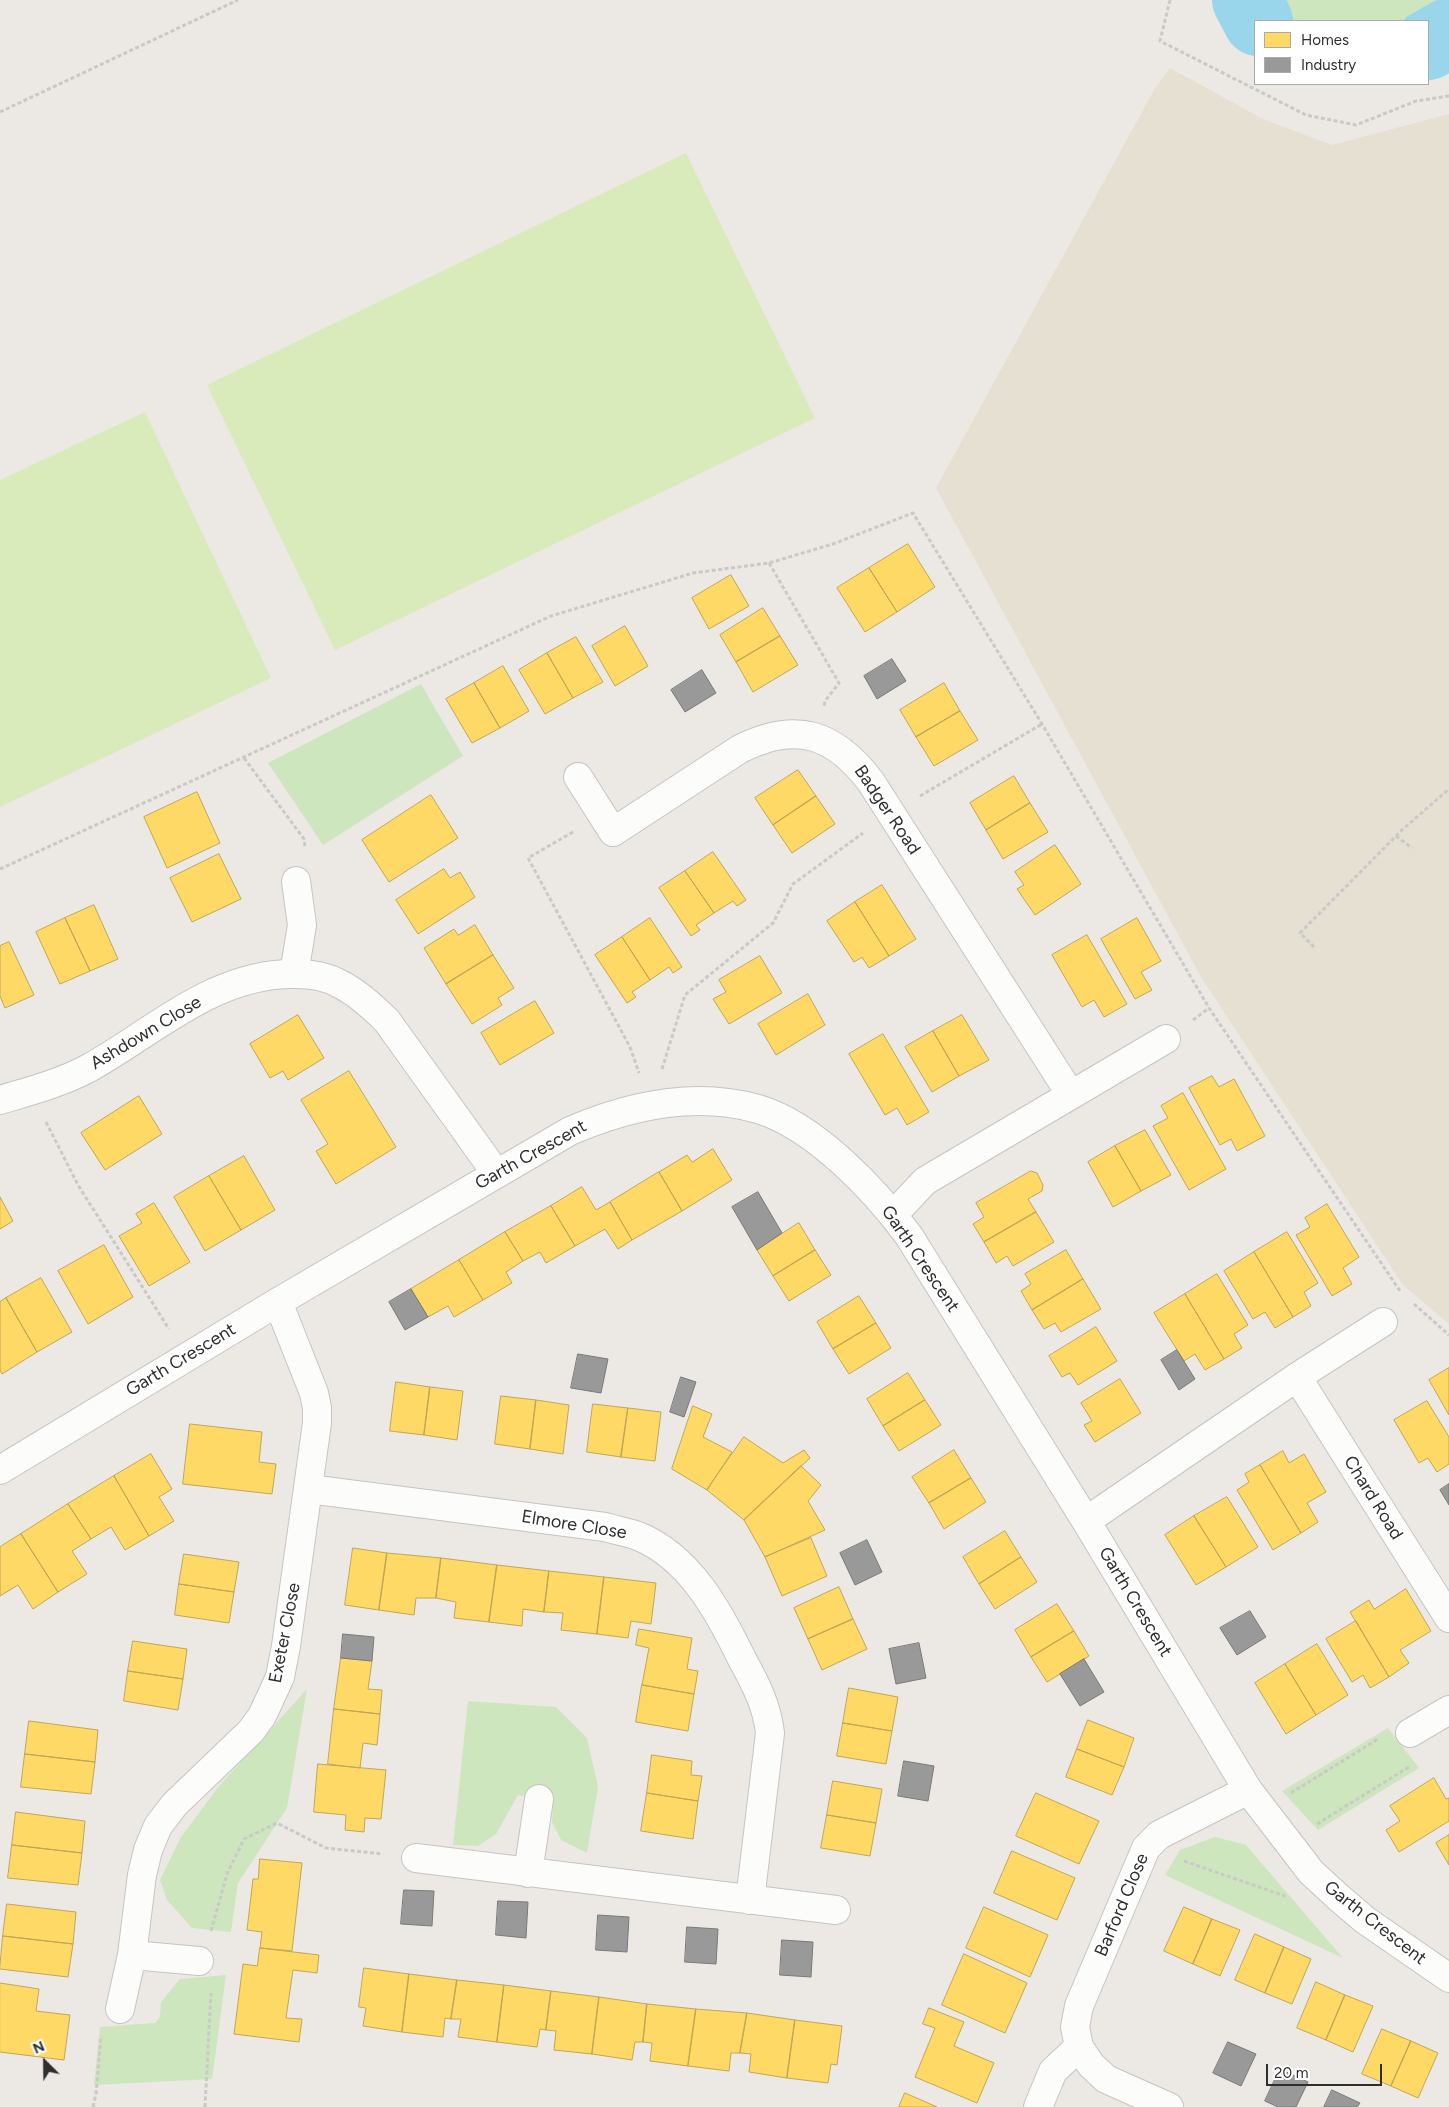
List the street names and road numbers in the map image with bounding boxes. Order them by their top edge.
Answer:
street label: Badger Road [849,761,925,859]
street label: Ashdown Close [87,991,205,1075]
street label: Garth Crescent [472,1116,590,1194]
street label: Garth Crescent [876,1202,964,1316]
street label: Garth Crescent [122,1319,240,1401]
street label: Chard Road [1339,1452,1407,1544]
street label: Elmore Close [520,1506,628,1544]
street label: Garth Crescent [1094,1543,1176,1661]
street label: Exeter Close [265,1581,305,1685]
street label: Barford Close [1091,1850,1153,1960]
street label: Garth Crescent [1320,1876,1430,1970]

